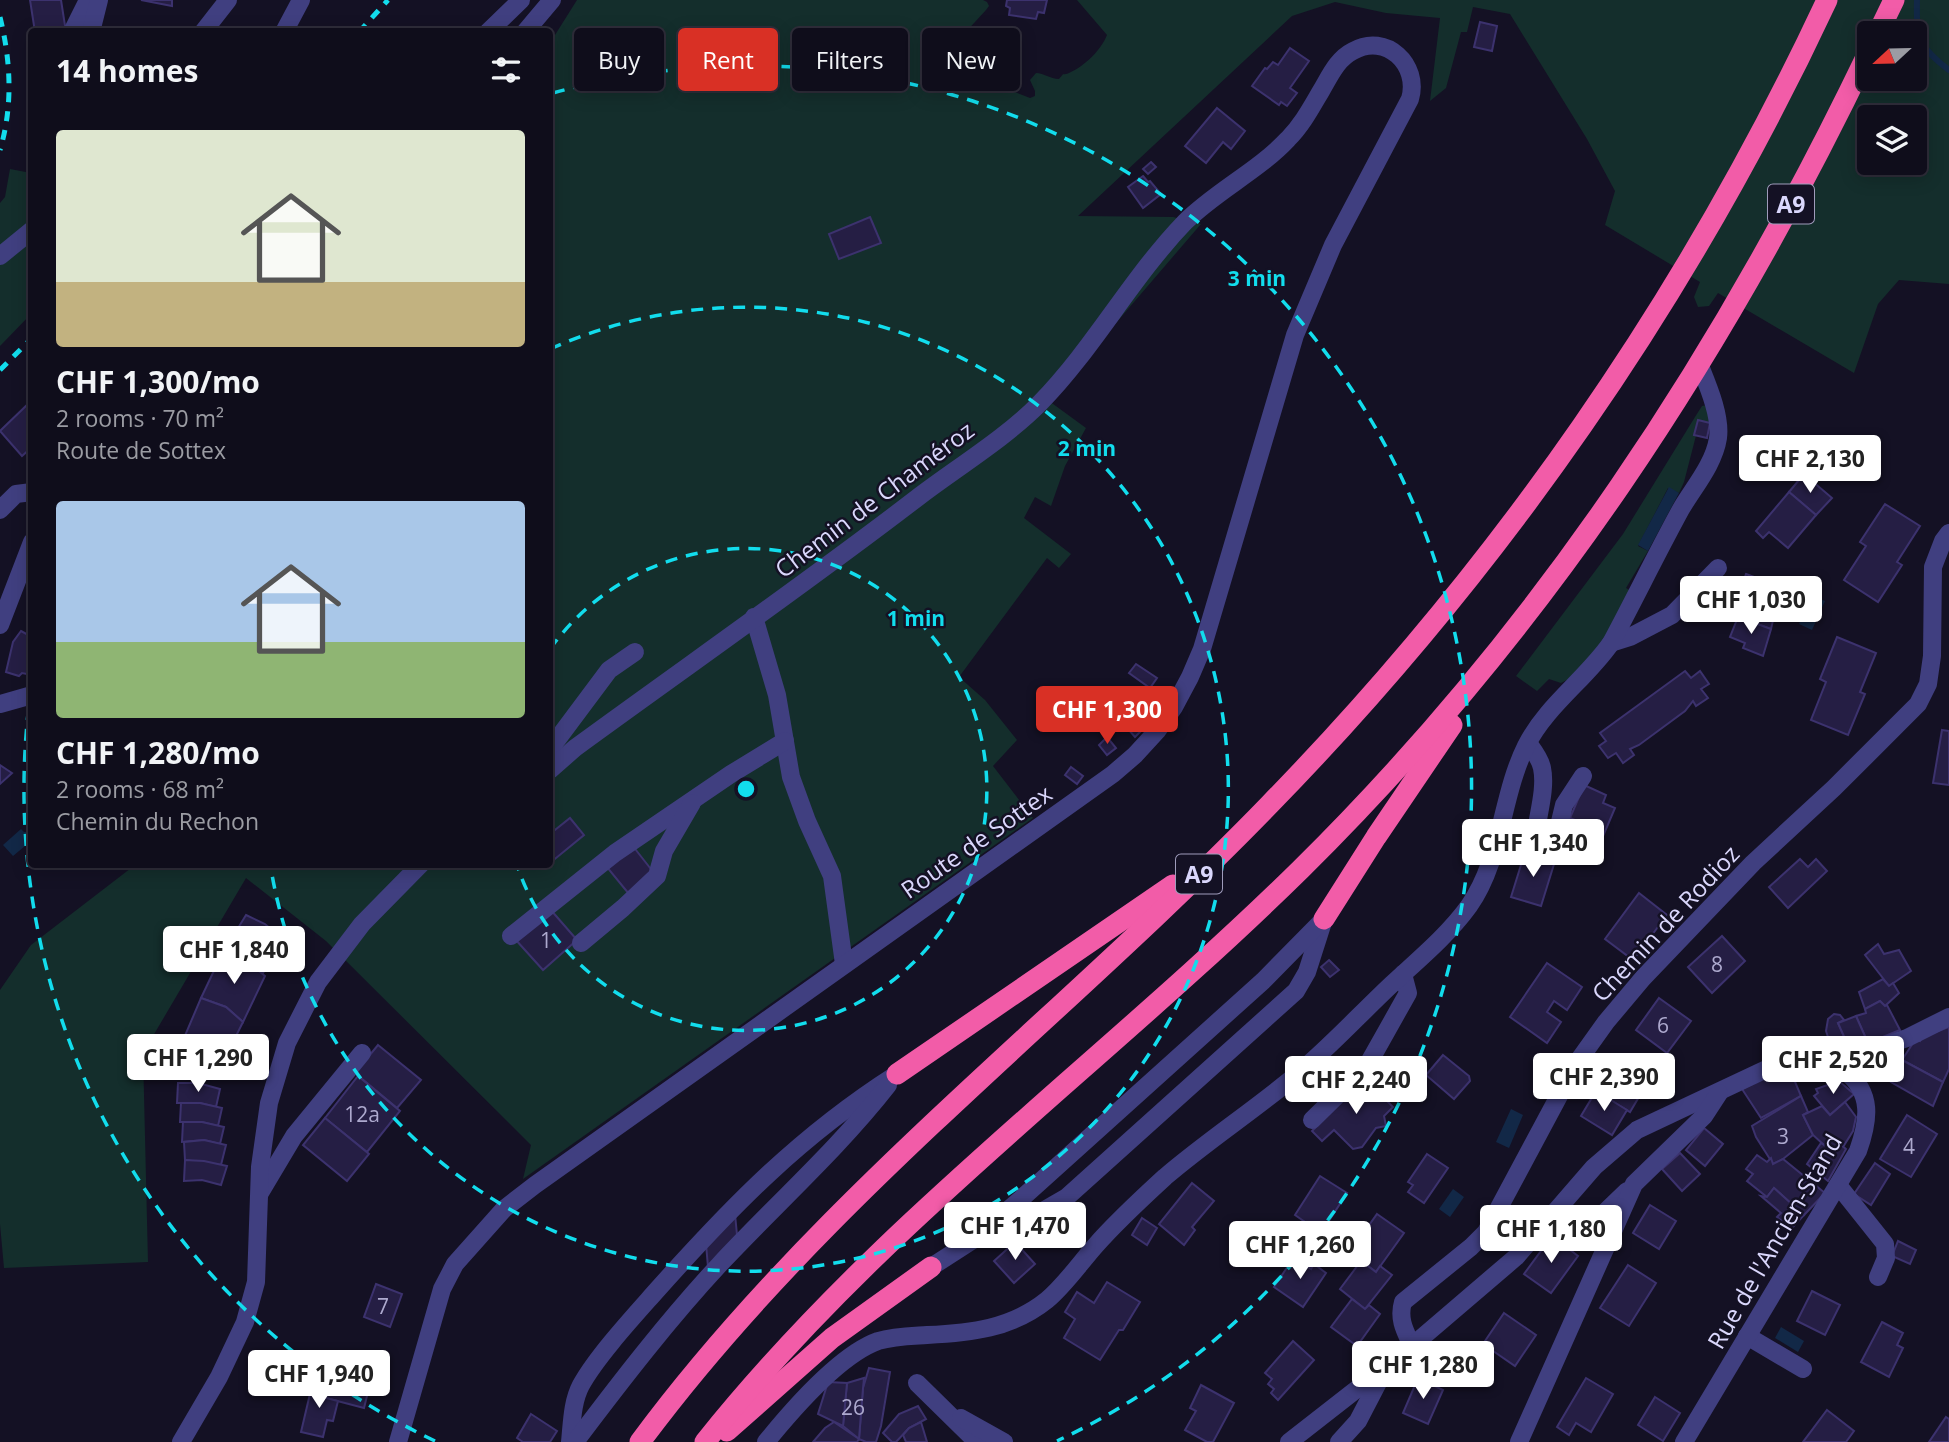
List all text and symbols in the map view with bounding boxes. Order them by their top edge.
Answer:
north arrow [1857,21,1927,91]
map controls [1857,21,1927,175]
chip: Buy [574,28,664,91]
chip: Rent [678,28,778,91]
chip: Filters [792,28,908,91]
chip: New [922,28,1020,91]
text: 14 homes [56,50,199,91]
icon: filters [487,51,525,89]
button: layers [1857,105,1927,175]
icon: home [228,175,354,301]
road number: A9 [1768,184,1814,224]
text: 3 min [1228,264,1286,292]
text: CHF 1,300/mo [56,361,260,402]
text: 2 rooms · 70 m² [56,402,224,434]
street label: Chemin de Chaméroz [768,413,980,585]
text: Route de Sottex [56,434,226,466]
text: 2 min [1058,434,1116,462]
pin: CHF 2,130 [1730,435,1890,495]
text: CHF 2,130 [1755,442,1865,474]
icon: home [228,546,354,672]
pin: CHF 1,030 [1671,576,1831,636]
text: CHF 1,030 [1696,583,1806,615]
text: 1 min [887,604,945,632]
pin: CHF 1,300 [1027,686,1187,746]
text: CHF 1,300 [1052,693,1162,725]
text: CHF 1,280/mo [56,732,260,773]
text: 2 rooms · 68 m² [56,773,224,805]
street label: Route de Sottex [894,776,1058,905]
centre of rings [734,777,758,801]
text: Chemin du Rechon [56,805,259,837]
pin: CHF 1,340 [1453,820,1613,879]
text: CHF 1,340 [1478,826,1588,858]
street label: Chemin de Rodioz [1584,838,1746,1008]
road number: A9 [1176,854,1222,894]
pin: CHF 1,840 [154,926,314,986]
house number: 1 [540,926,552,954]
text: CHF 1,840 [179,933,289,965]
house number: 8 [1711,950,1723,978]
house number: 6 [1657,1011,1669,1039]
pin: CHF 1,290 [118,1034,278,1094]
pin: CHF 2,520 [1753,1036,1913,1096]
text: CHF 1,290 [143,1041,253,1073]
text: CHF 2,520 [1778,1043,1888,1075]
pin: CHF 2,390 [1524,1054,1684,1113]
pin: CHF 2,240 [1276,1056,1436,1116]
text: CHF 2,390 [1549,1060,1659,1092]
text: CHF 2,240 [1301,1063,1411,1095]
house number: 12a [344,1100,380,1128]
house number: 3 [1777,1122,1789,1150]
street label: Rue de l'Ancien-Stand [1699,1128,1849,1354]
house number: 4 [1903,1132,1915,1160]
pin: CHF 1,470 [935,1202,1095,1262]
pin: CHF 1,180 [1471,1206,1631,1265]
text: CHF 1,470 [960,1209,1070,1241]
text: CHF 1,180 [1496,1212,1606,1244]
pin: CHF 1,260 [1220,1222,1380,1281]
text: CHF 1,260 [1245,1228,1355,1260]
house number: 7 [377,1292,389,1320]
pin: CHF 1,280 [1343,1342,1503,1401]
text: CHF 1,280 [1368,1348,1478,1380]
pin: CHF 1,940 [239,1350,399,1410]
text: CHF 1,940 [264,1357,374,1389]
house number: 26 [841,1393,865,1421]

